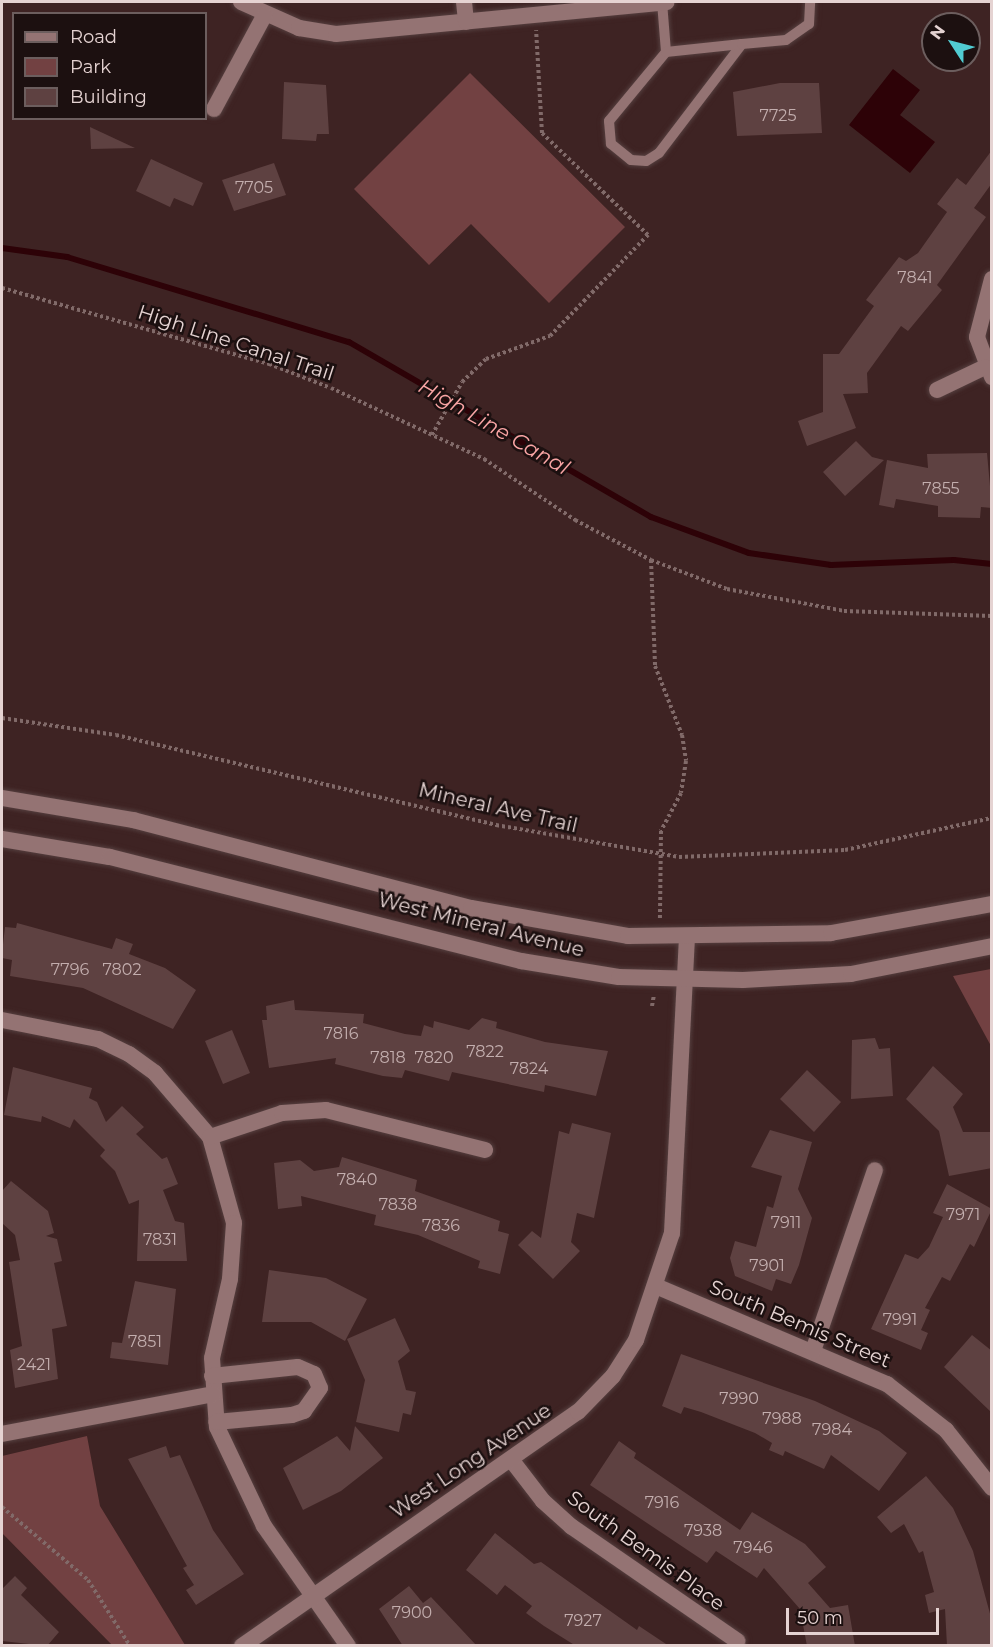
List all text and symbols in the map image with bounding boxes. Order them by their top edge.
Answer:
legend [12,12,207,120]
north arrow [921,12,981,72]
text: N [926,21,949,43]
text: Road [70,26,117,48]
text: Park [70,56,111,78]
text: Building [70,86,147,108]
house number: 7725 [760,106,796,126]
house number: 7705 [235,178,273,198]
house number: 7841 [897,268,933,288]
street label: High Line Canal Trail [135,300,337,386]
water label: High Line Canal [414,374,574,480]
house number: 7855 [922,479,960,499]
street label: Mineral Ave Trail [416,778,580,838]
street label: West Mineral Avenue [375,888,587,962]
house number: 7796 [51,960,89,980]
house number: 7802 [102,960,142,980]
house number: 7816 [324,1024,358,1044]
house number: 7822 [466,1042,504,1062]
house number: 7818 [370,1048,406,1068]
house number: 7820 [415,1048,453,1068]
house number: 7824 [510,1059,548,1079]
house number: 7840 [337,1170,377,1190]
house number: 7838 [379,1195,417,1215]
house number: 7971 [946,1205,980,1225]
house number: 7911 [771,1213,801,1233]
house number: 7836 [422,1216,460,1236]
house number: 7831 [143,1230,177,1250]
house number: 7901 [749,1256,785,1276]
street label: South Bemis Street [706,1275,894,1373]
house number: 7991 [883,1310,917,1330]
house number: 7851 [128,1332,162,1352]
house number: 2421 [17,1355,51,1375]
house number: 7990 [719,1389,759,1409]
street label: West Long Avenue [386,1398,556,1524]
house number: 7988 [762,1409,802,1429]
house number: 7984 [812,1420,852,1440]
street label: South Bemis Place [563,1486,729,1616]
house number: 7916 [645,1493,679,1513]
house number: 7938 [684,1521,722,1541]
house number: 7946 [733,1538,773,1558]
scale bar [789,1596,942,1634]
house number: 7900 [392,1603,432,1623]
text: 50 m [797,1607,843,1629]
house number: 7927 [564,1611,602,1631]

